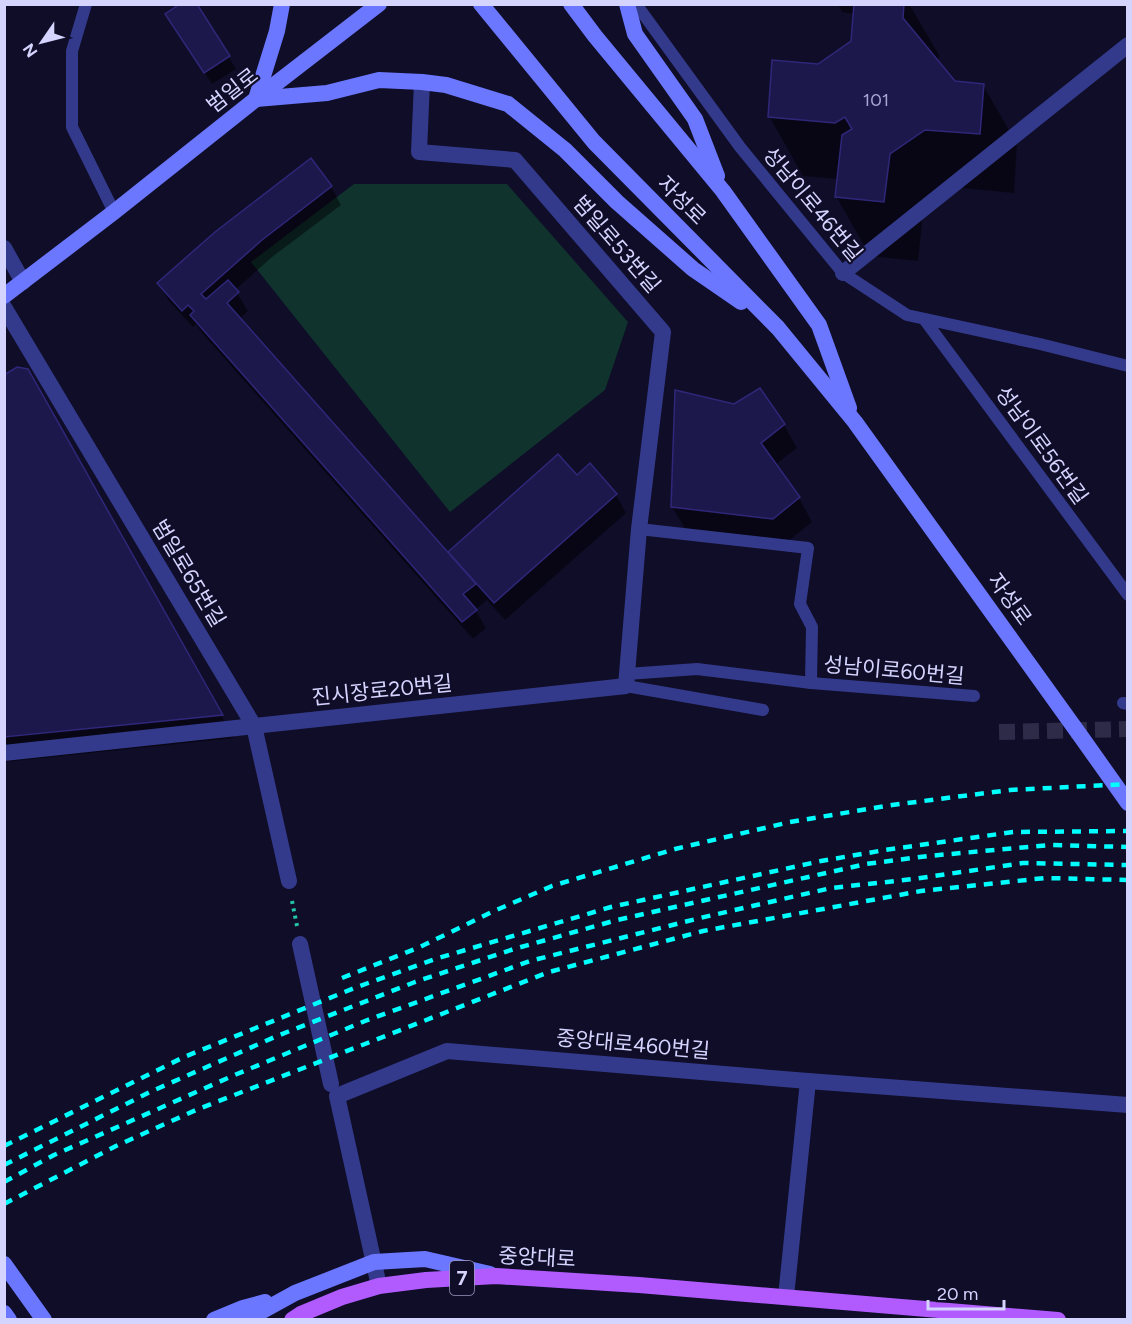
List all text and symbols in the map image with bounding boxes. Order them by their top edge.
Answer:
north arrow [12,12,72,72]
text: N [19,40,41,61]
street label: 범일로 [201,62,263,118]
house number: 101 [863,89,889,111]
street label: 성남이로46번길 [758,142,868,266]
street label: 자성로 [653,171,711,229]
street label: 범일로53번길 [568,190,666,298]
street label: 성남이로56번길 [991,381,1093,509]
street label: 범일로65번길 [147,515,231,631]
street label: 자성로 [983,568,1037,630]
street label: 성남이로60번길 [823,651,965,689]
street label: 진시장로20번길 [311,670,453,710]
street label: 중앙대로460번길 [555,1025,711,1063]
street label: 중앙대로 [498,1242,576,1272]
road number: 7 [450,1261,474,1295]
scale bar [928,1273,1004,1311]
text: 20 m [937,1283,978,1305]

